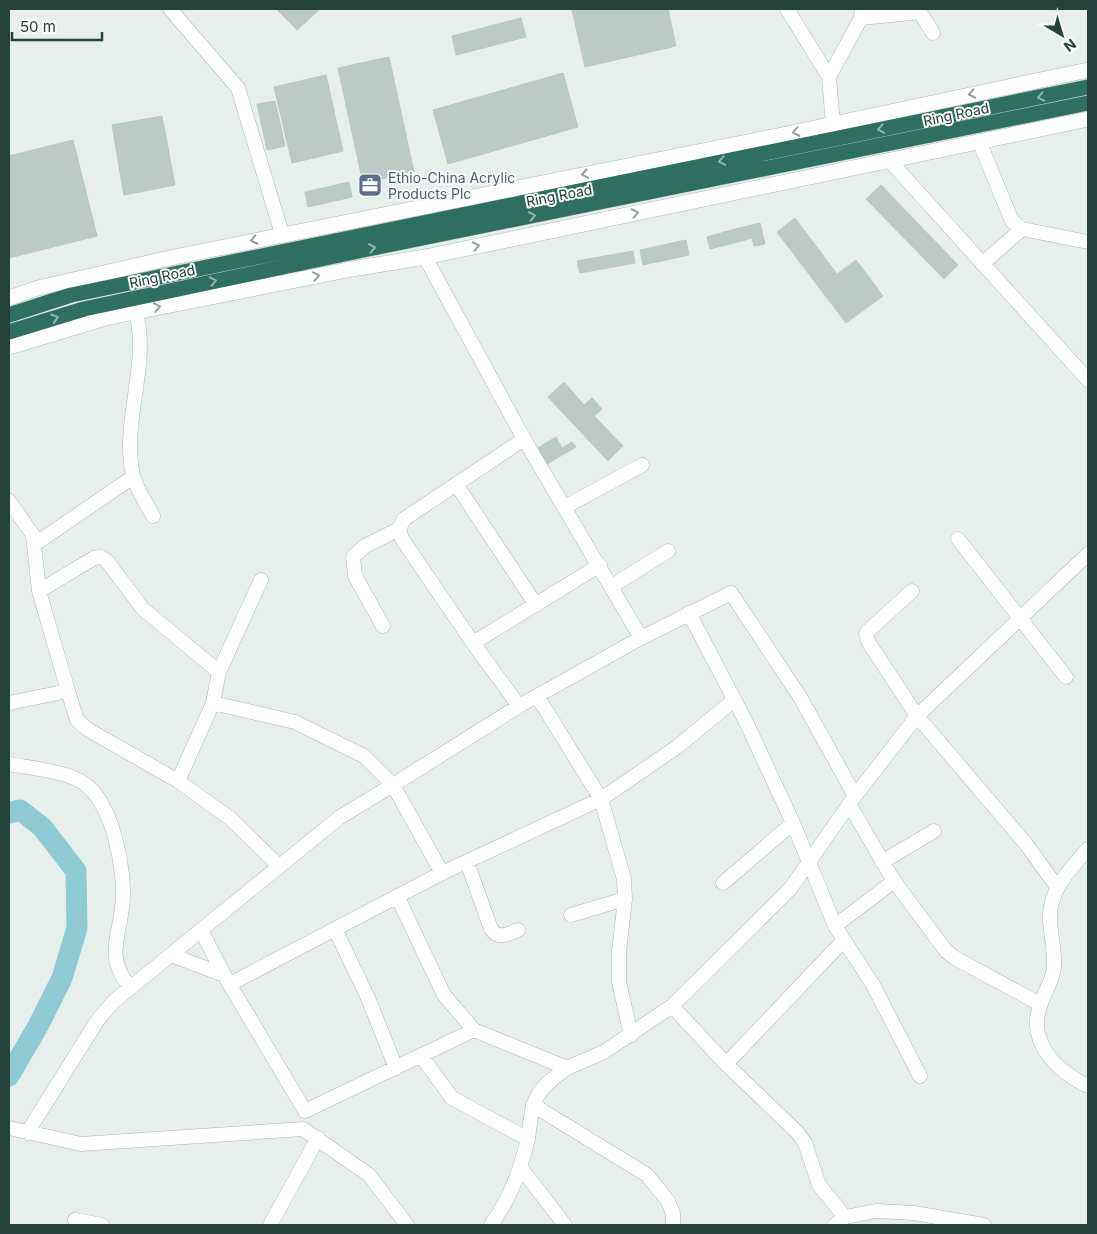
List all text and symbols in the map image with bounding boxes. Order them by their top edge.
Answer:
scale bar [12,10,102,42]
north arrow [1037,10,1087,60]
text: 50 m [20,17,56,36]
text: N [1061,36,1080,56]
one-way arrow [968,88,976,99]
one-way arrow [1036,91,1045,102]
street label: Ring Road [921,99,991,129]
one-way arrow [877,124,886,134]
one-way arrow [791,126,800,137]
one-way arrow [718,156,726,166]
one-way arrow [581,168,590,179]
place label: Ethio-China Acrylic Products Plc [388,169,515,202]
office icon: Ethio-China Acrylic Products Plc [357,172,383,198]
street label: Ring Road [525,180,593,210]
one-way arrow [631,208,640,219]
one-way arrow [528,212,536,222]
one-way arrow [250,234,259,245]
one-way arrow [472,241,481,252]
one-way arrow [368,243,377,254]
street label: Ring Road [127,261,197,291]
one-way arrow [312,271,321,281]
one-way arrow [209,277,218,287]
one-way arrow [153,303,162,313]
one-way arrow [51,313,59,323]

